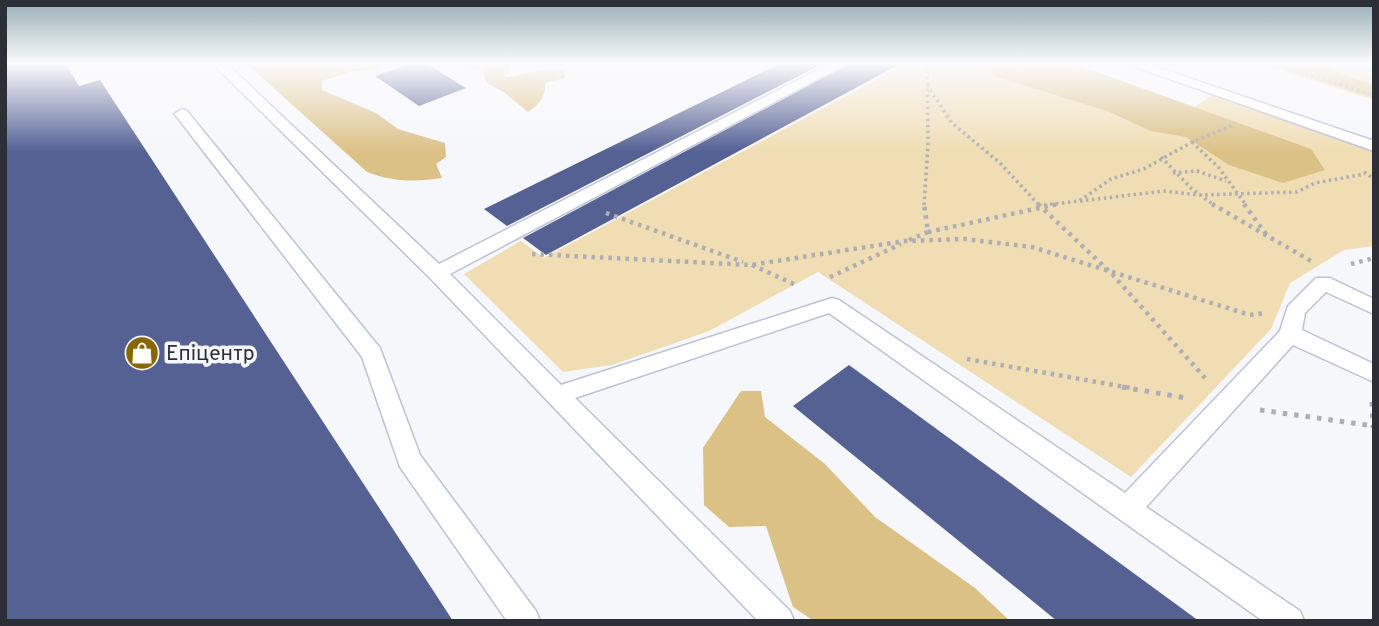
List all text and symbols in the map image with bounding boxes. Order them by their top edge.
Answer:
shop icon: Епіцентр [123,334,161,372]
place label: Епіцентр [166,341,255,368]

